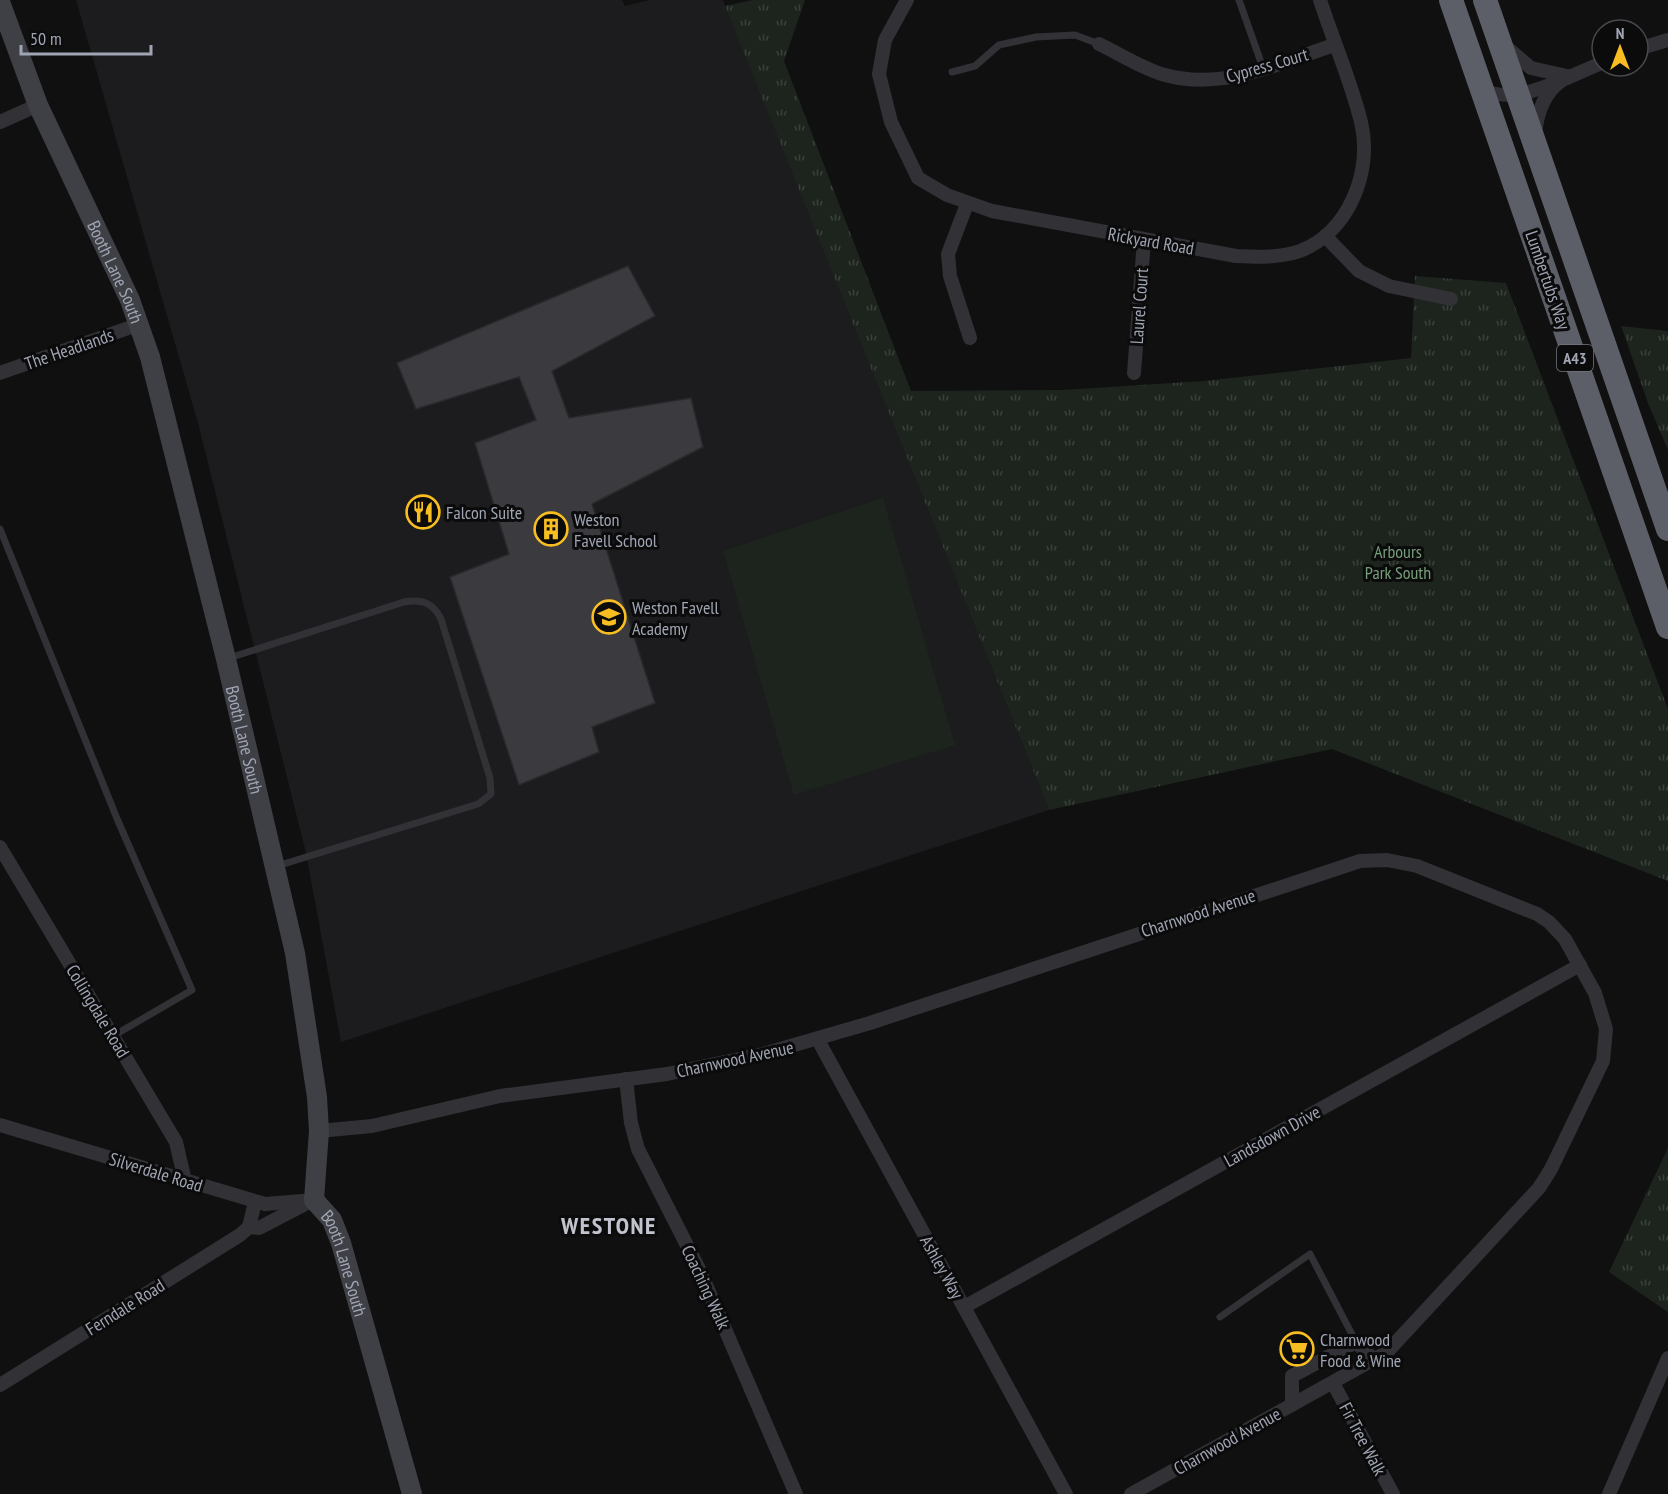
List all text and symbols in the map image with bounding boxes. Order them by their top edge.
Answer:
scale bar [21,18,152,56]
north arrow [1590,18,1650,78]
text: N [1616,23,1624,43]
text: 50 m [30,27,62,50]
street label: Cypress Court [1223,42,1311,88]
street label: Booth Lane South [83,217,149,326]
street label: Rickyard Road [1106,222,1196,260]
street label: Lumbertubs Way [1520,228,1576,333]
street label: Laurel Court [1125,267,1153,345]
street label: The Headlands [22,323,116,375]
road number: A43 [1557,345,1593,371]
restaurant icon: Falcon Suite [405,494,441,530]
place label: Falcon Suite [446,501,522,524]
place label: Weston Favell School [574,508,658,552]
building icon: Weston Favell School [533,511,569,547]
park label: Arbours Park South [1365,540,1431,584]
place label: Weston Favell Academy [632,596,720,640]
school or university icon: Weston Favell Academy [591,599,627,635]
street label: Booth Lane South [221,683,269,796]
street label: Charnwood Avenue [1138,884,1258,942]
street label: Collingdale Road [61,960,135,1062]
street label: Charnwood Avenue [674,1035,796,1083]
street label: Landsdown Drive [1220,1100,1324,1172]
street label: Silverdale Road [107,1147,205,1197]
street label: Booth Lane South [317,1205,373,1319]
district label: WESTONE [560,1210,657,1241]
street label: Ashley Way [915,1231,969,1303]
street label: Coaching Walk [677,1241,735,1333]
street label: Ferndale Road [81,1274,169,1340]
place label: Charnwood Food & Wine [1320,1328,1401,1372]
supermarket icon: Charnwood Food & Wine [1279,1331,1315,1367]
street label: Fir Tree Walk [1334,1399,1392,1479]
street label: Charnwood Avenue [1169,1402,1285,1480]

